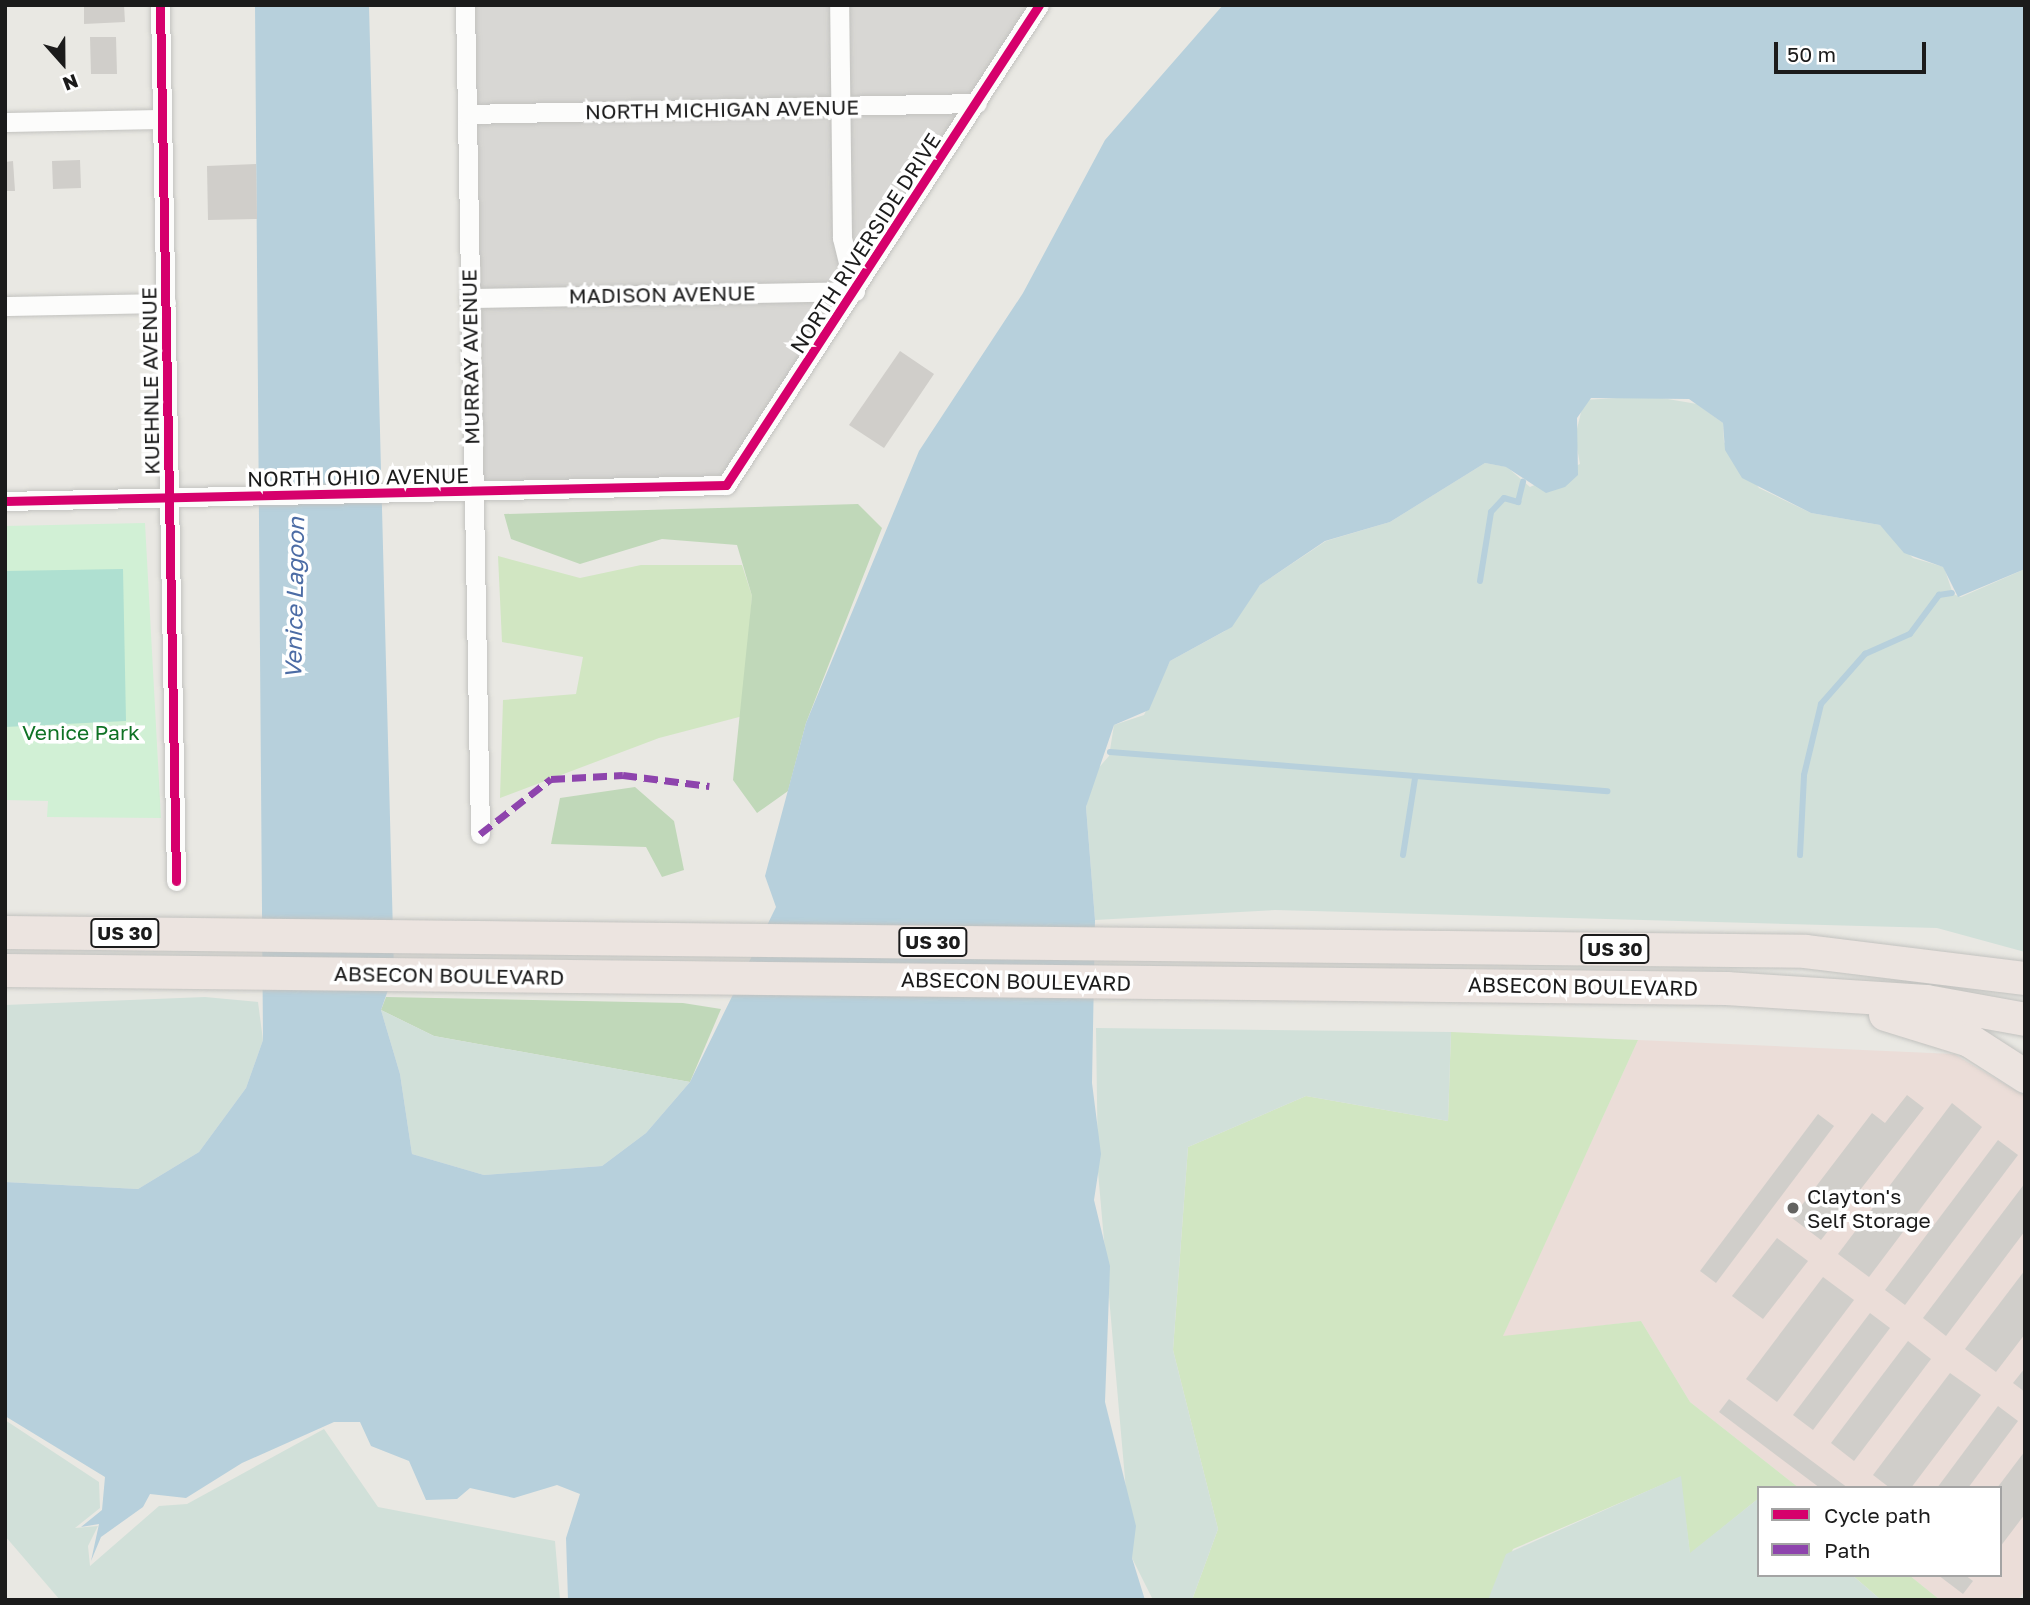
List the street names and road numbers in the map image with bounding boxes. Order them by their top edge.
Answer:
street label: NORTH MICHIGAN AVENUE [585,94,859,124]
street label: NORTH RIVERSIDE DRIVE [784,128,946,358]
street label: MURRAY AVENUE [456,269,484,445]
street label: MADISON AVENUE [568,280,756,308]
street label: KUEHNLE AVENUE [136,287,164,475]
street label: NORTH OHIO AVENUE [247,462,469,492]
road number: US 30 [90,917,160,948]
road number: US 30 [898,926,968,958]
road number: US 30 [1580,934,1650,965]
street label: ABSECON BOULEVARD [334,960,564,990]
street label: ABSECON BOULEVARD [901,966,1131,996]
street label: ABSECON BOULEVARD [1468,971,1698,1001]

